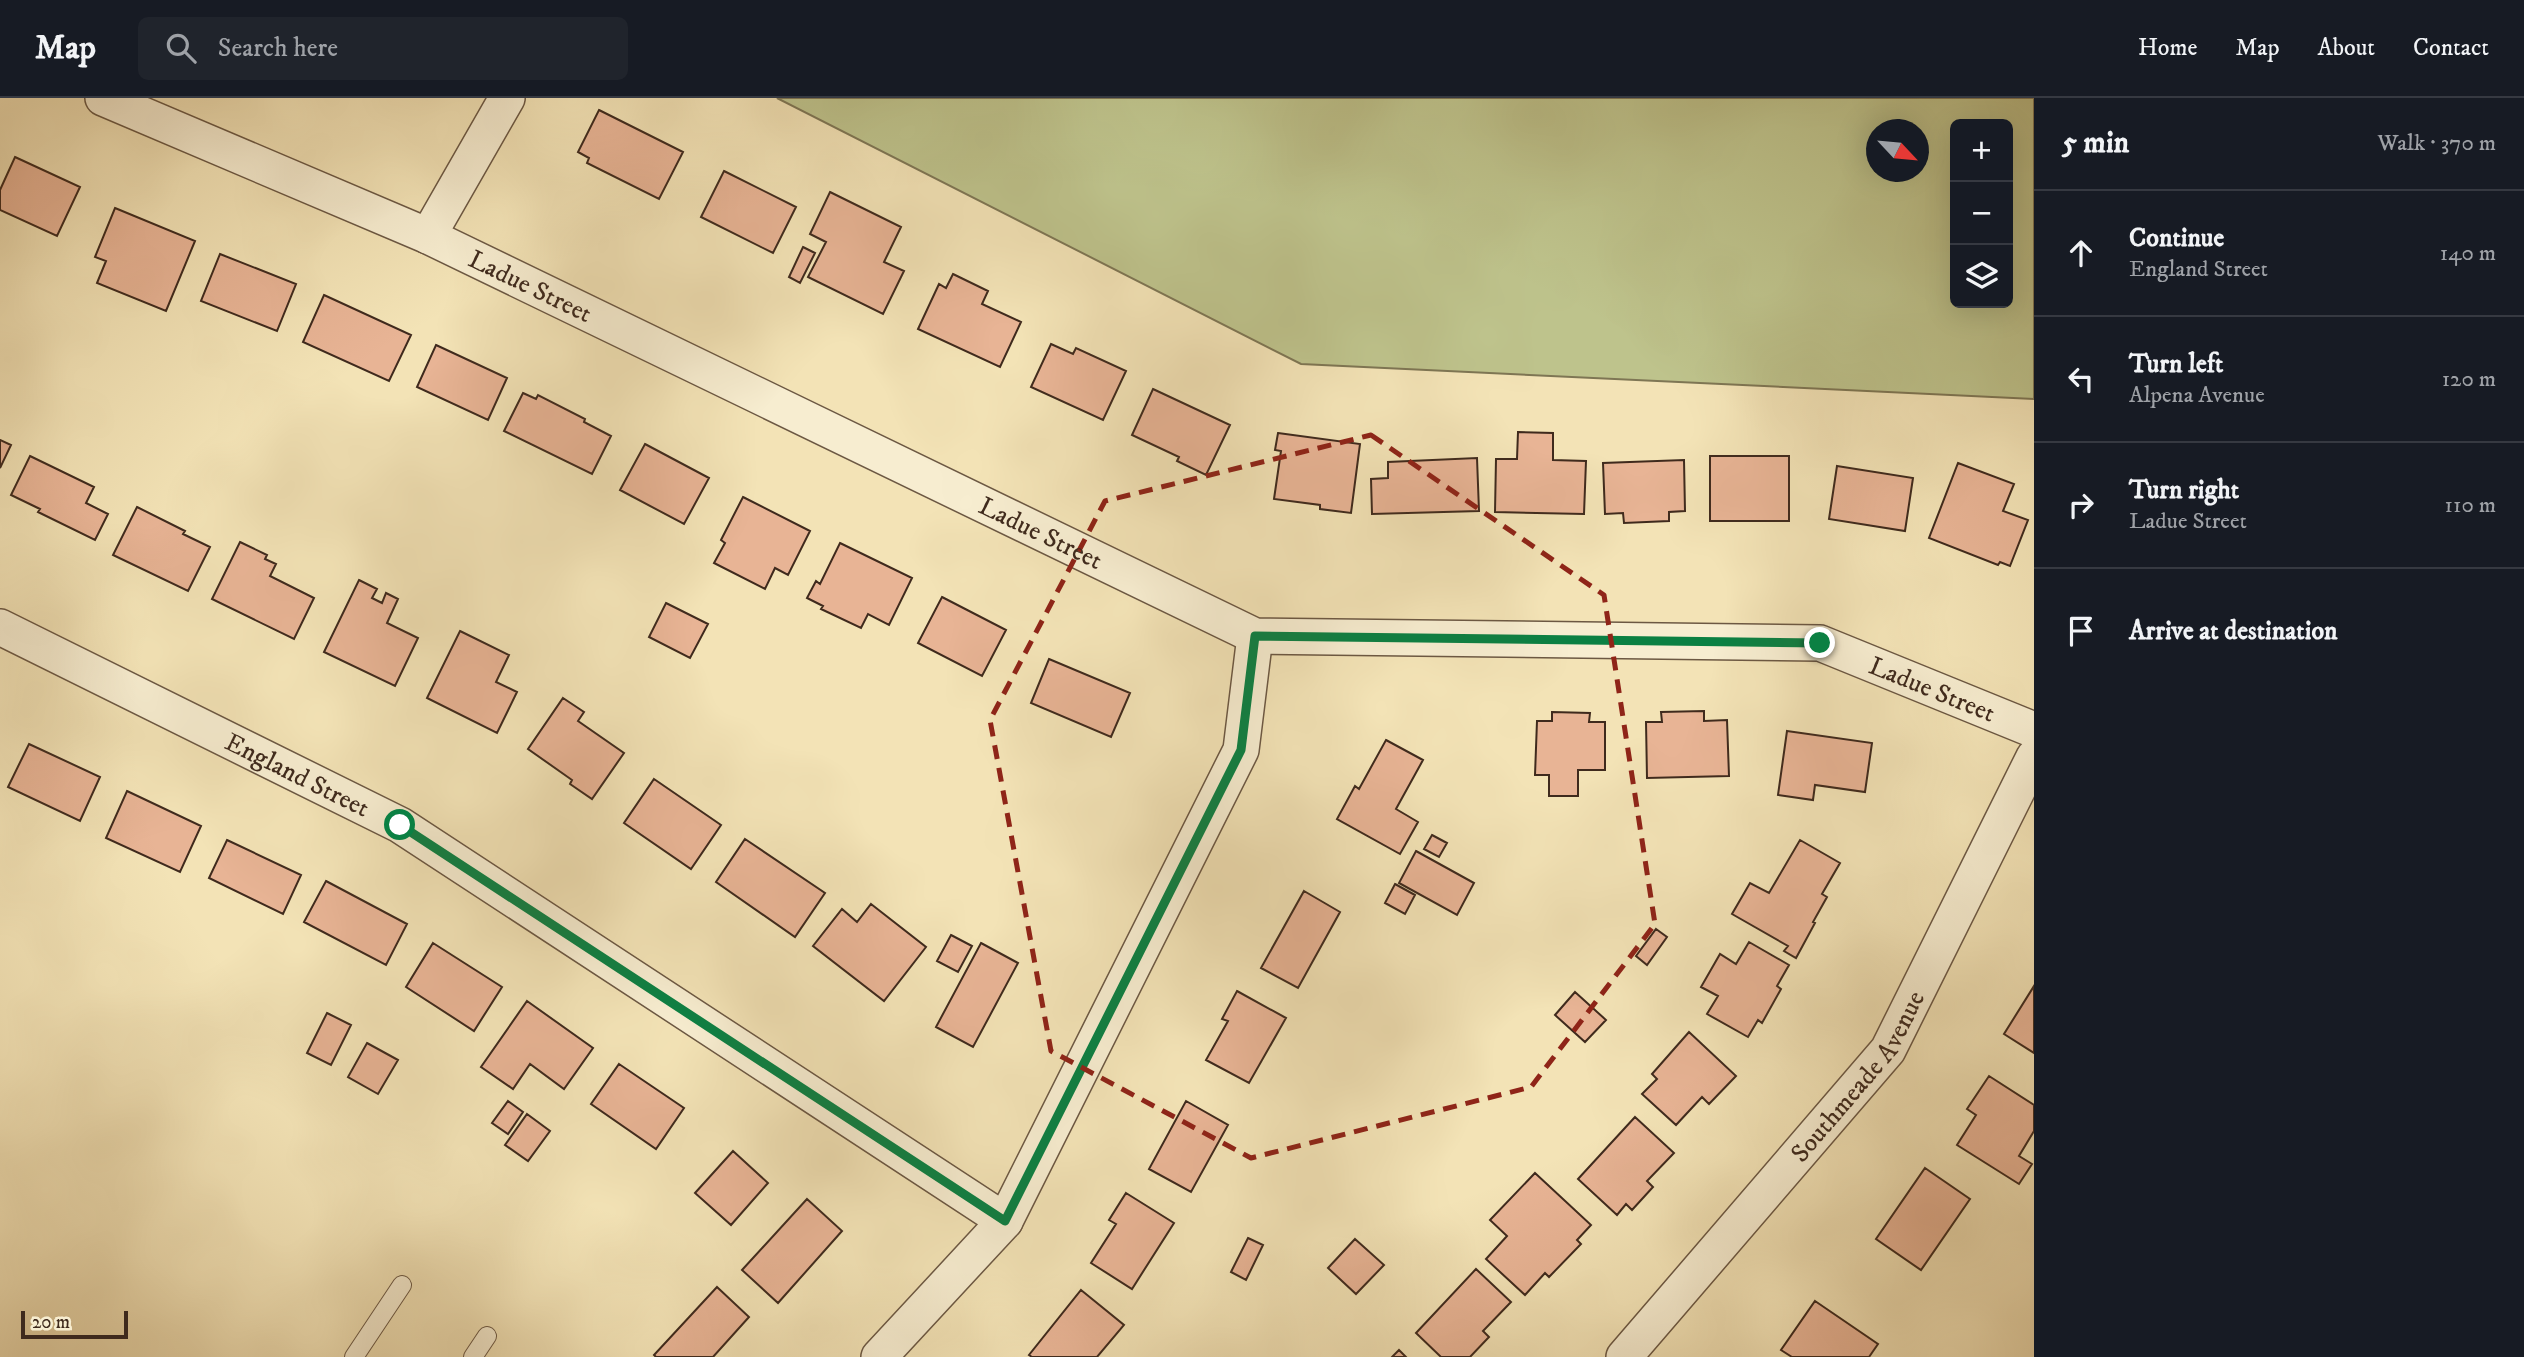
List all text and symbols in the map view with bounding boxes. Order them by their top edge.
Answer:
search box [138,17,628,80]
text: Map [35,28,96,69]
icon: search [162,29,200,67]
text: Search here [218,32,338,65]
text: Home [2138,33,2197,63]
text: Map [2235,33,2280,63]
text: About [2318,33,2375,63]
text: Contact [2413,33,2489,63]
north arrow [1866,119,1929,182]
map controls [1950,119,2013,308]
button: + [1950,119,2013,182]
text: 5 min [2062,125,2129,162]
text: Walk · 370 m [2378,129,2496,158]
button: − [1950,182,2013,245]
text: Continue [2129,222,2224,255]
icon: ahead [2062,234,2100,272]
text: 140 m [2440,239,2496,268]
street label: Ladue Street [463,243,597,331]
button: layers [1950,245,2013,308]
text: England Street [2129,255,2268,284]
text: Turn left [2129,348,2223,381]
icon: left [2062,360,2100,398]
text: 120 m [2442,365,2496,394]
text: Alpena Avenue [2129,381,2265,410]
text: Turn right [2129,474,2239,507]
icon: right [2062,486,2100,524]
street label: Ladue Street [973,490,1107,578]
text: 110 m [2445,491,2496,520]
text: Ladue Street [2129,507,2247,536]
icon: arrive [2062,612,2100,650]
text: Arrive at destination [2129,615,2338,648]
route end [1804,627,1835,658]
street label: Ladue Street [1864,650,2000,730]
street label: England Street [219,726,375,825]
route start [384,809,415,840]
street label: Southmeade Avenue [1784,986,1933,1169]
scale bar [21,1308,128,1340]
text: 20 m [32,1311,70,1334]

